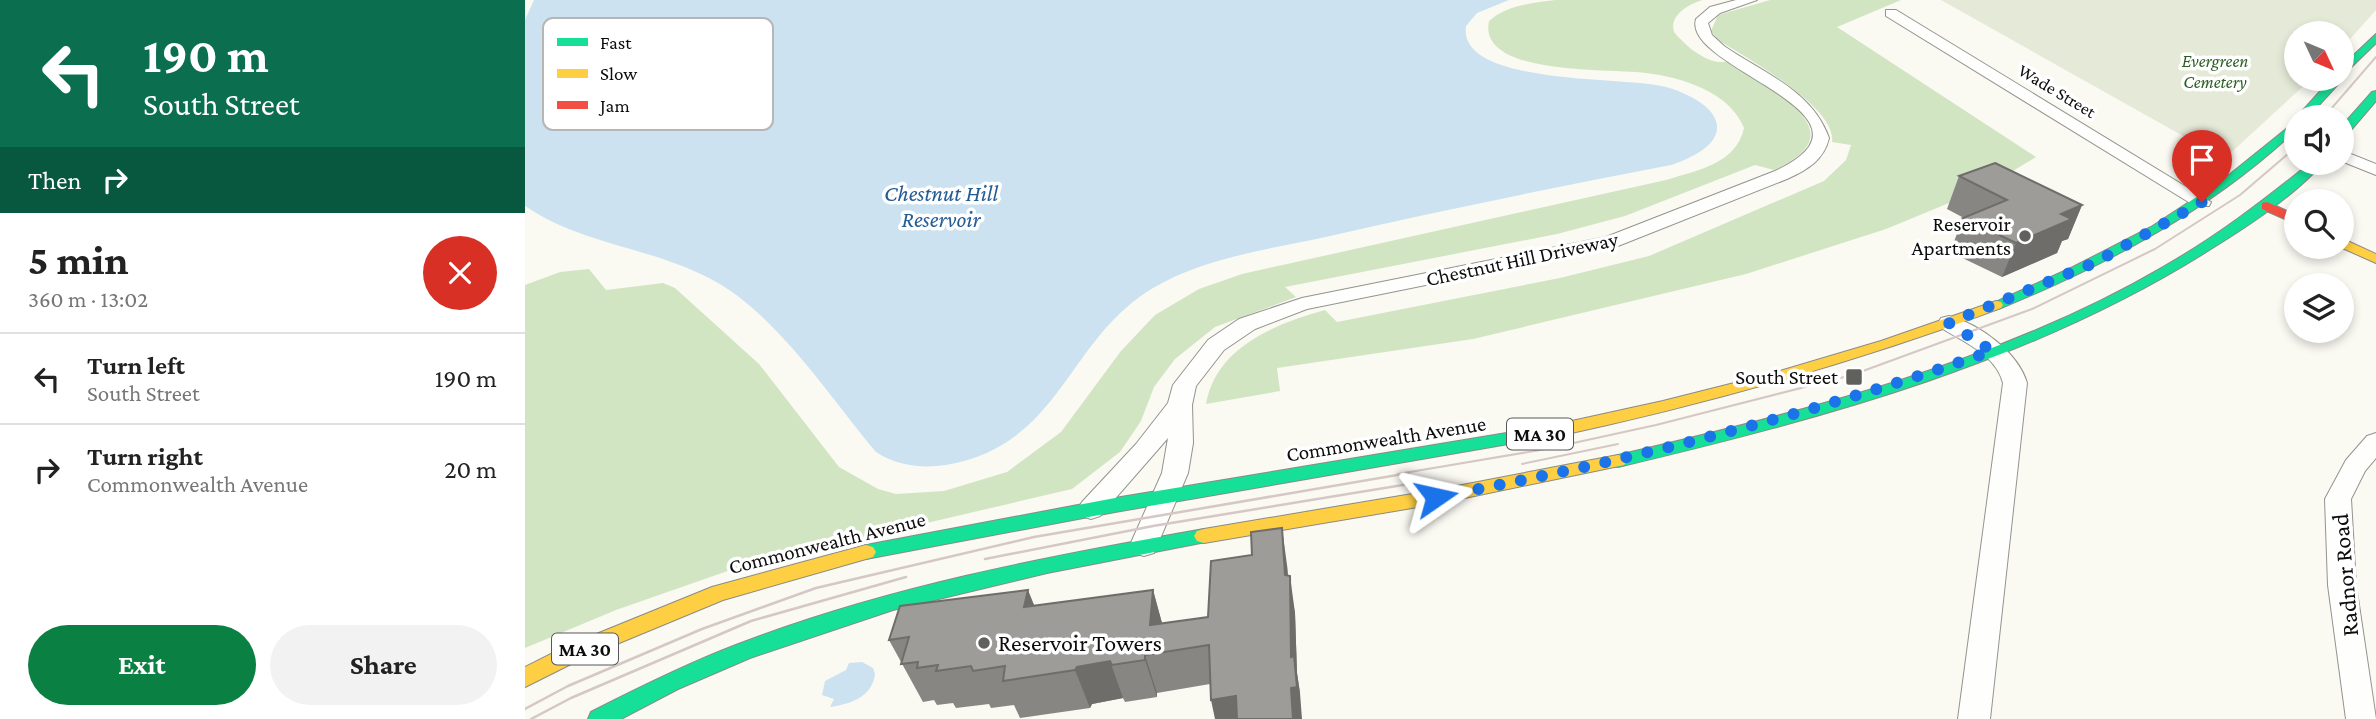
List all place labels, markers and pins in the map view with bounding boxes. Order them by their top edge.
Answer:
pin [2172,130,2232,202]
place label: Reservoir Apartments [1912,212,2012,260]
marker: Reservoir Apartments [2017,228,2033,244]
place label: South Street [1735,365,1839,389]
marker: South Street [1844,367,1864,387]
place label: Reservoir Towers [998,629,1162,656]
marker: Reservoir Towers [976,635,992,651]

